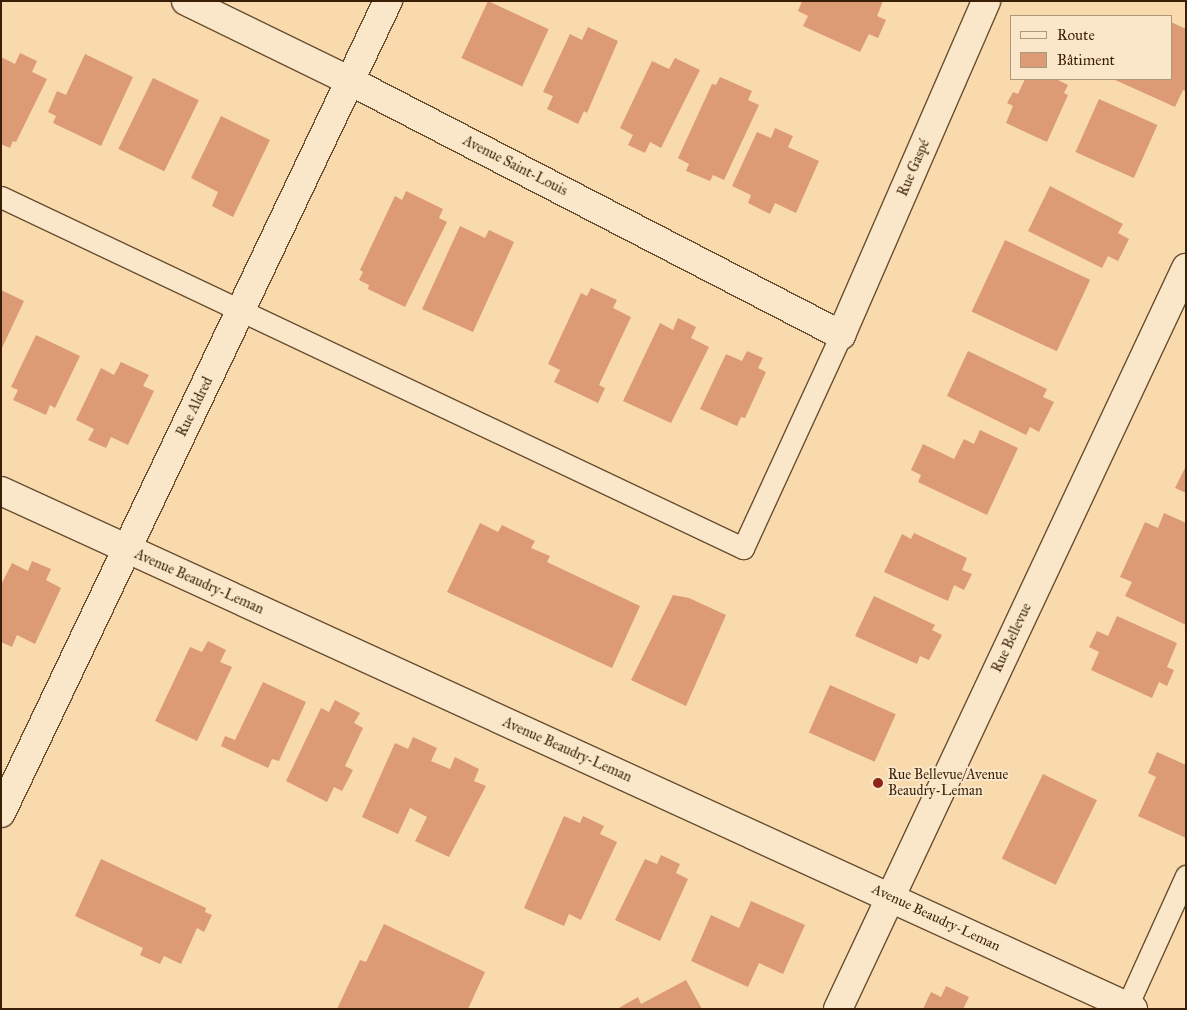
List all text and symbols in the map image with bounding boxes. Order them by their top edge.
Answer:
legend [1010,15,1172,80]
text: Route [1057,26,1095,44]
text: Bâtiment [1057,51,1115,69]
street label: Avenue Saint-Louis [460,132,570,200]
street label: Rue Gaspé [895,137,933,199]
street label: Rue Aldred [173,374,217,440]
street label: Avenue Beaudry-Leman [132,546,266,618]
street label: Rue Bellevue [989,601,1035,675]
street label: Avenue Beaudry-Leman [500,714,634,786]
place label: Rue Bellevue/Avenue Beaudry-Leman [888,767,1008,800]
marker: Rue Bellevue/Avenue Beaudry-Leman [872,777,884,789]
street label: Avenue Beaudry-Leman [869,881,1003,955]

